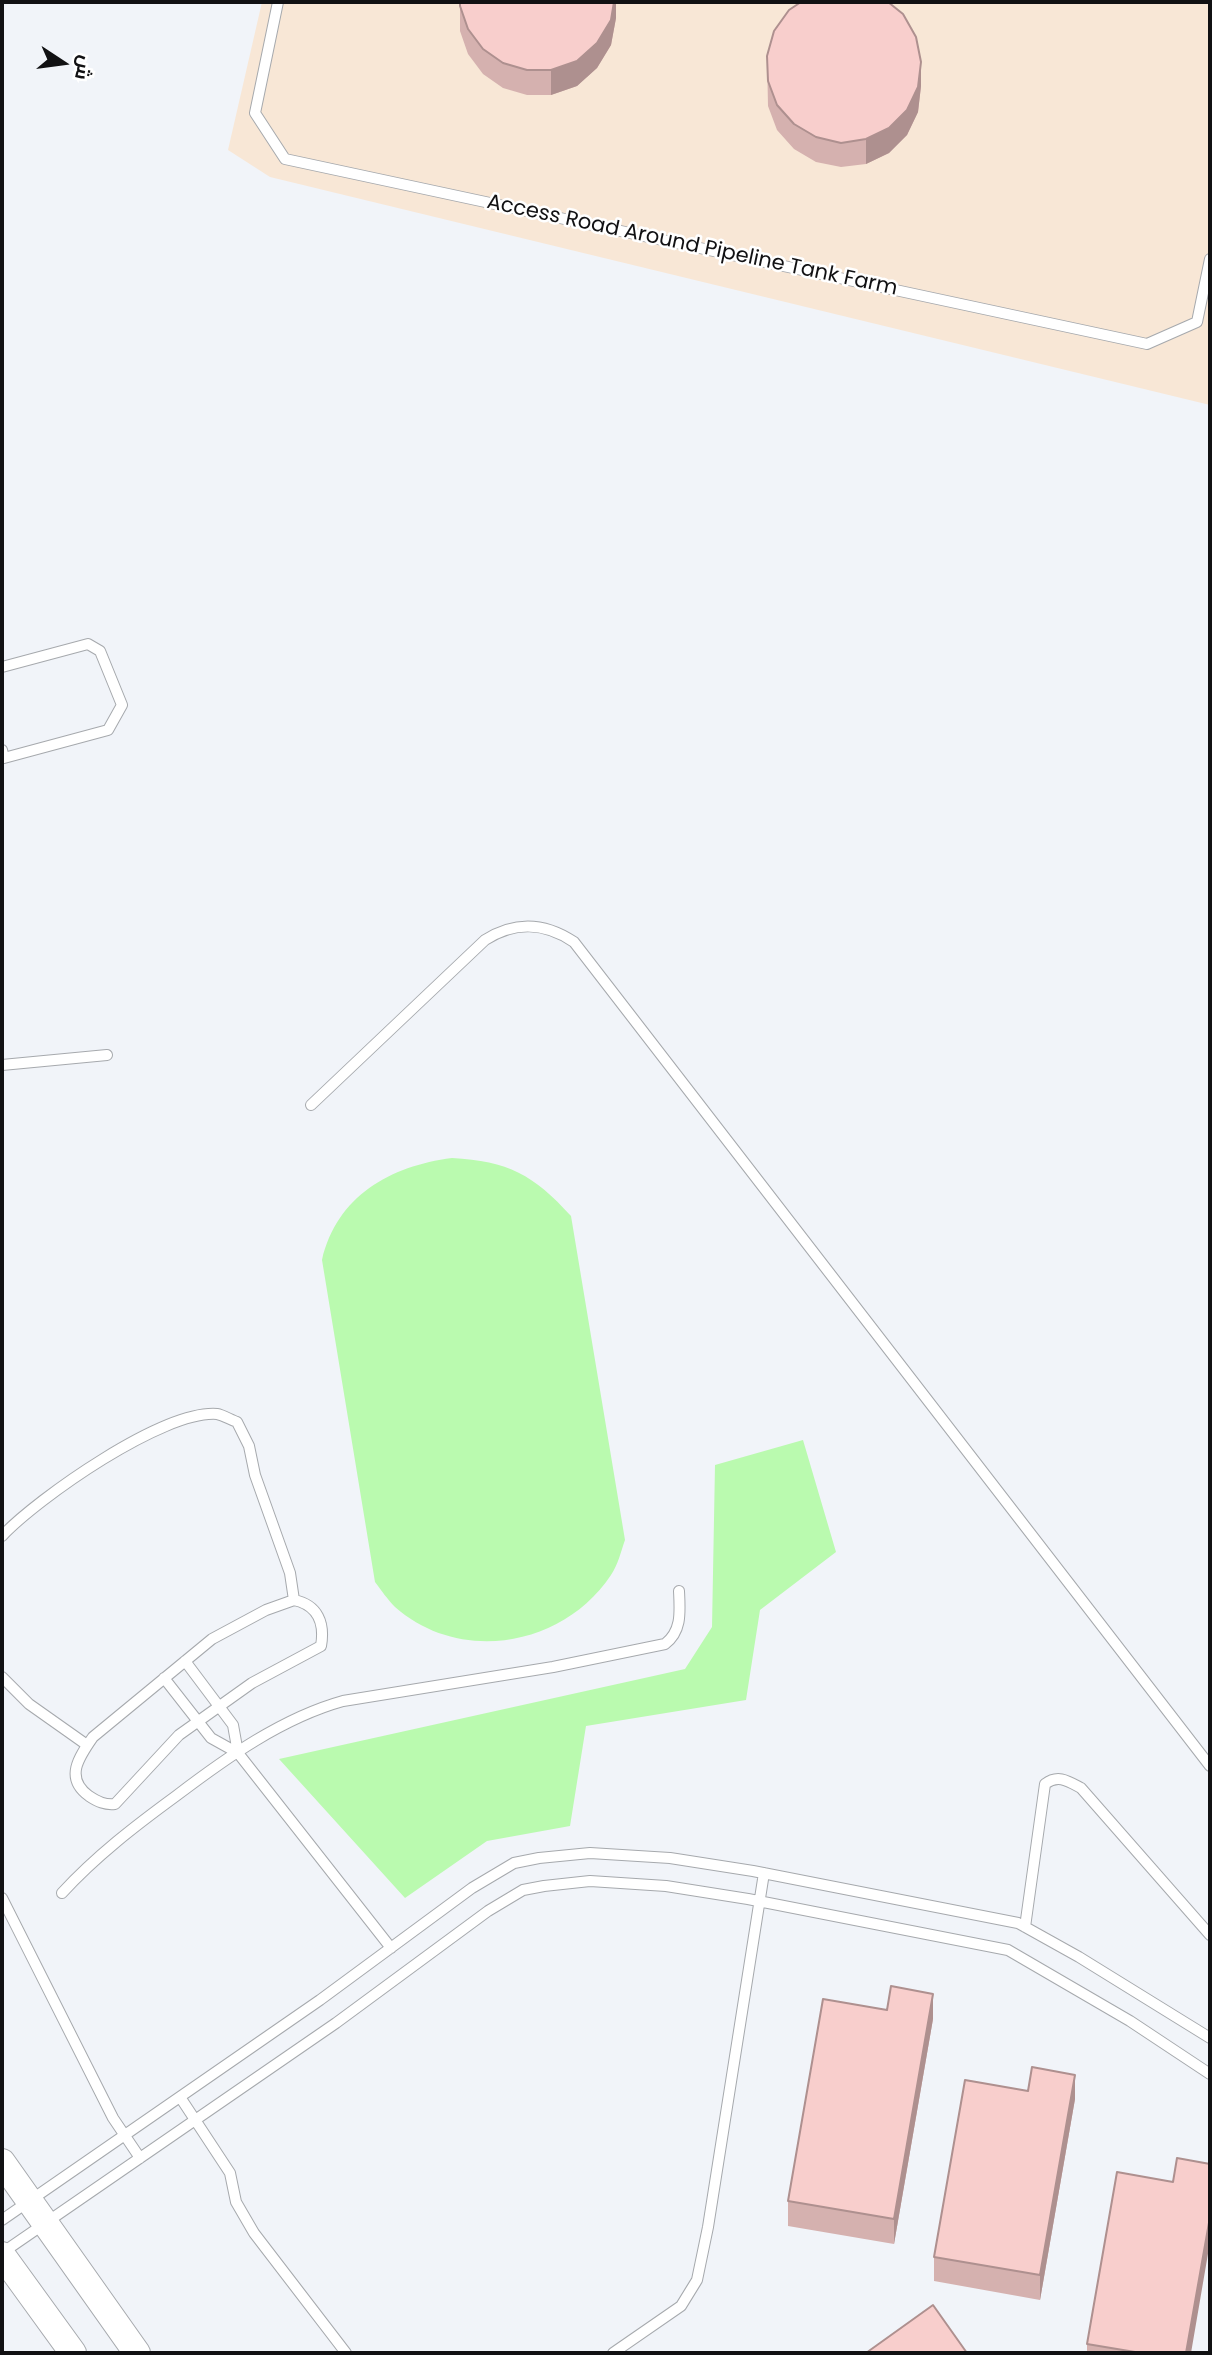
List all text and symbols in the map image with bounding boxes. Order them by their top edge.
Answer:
north arrow [28,28,98,98]
text: ش [68,53,100,83]
street label: Access Road Around Pipeline Tank Farm [484,190,900,302]

